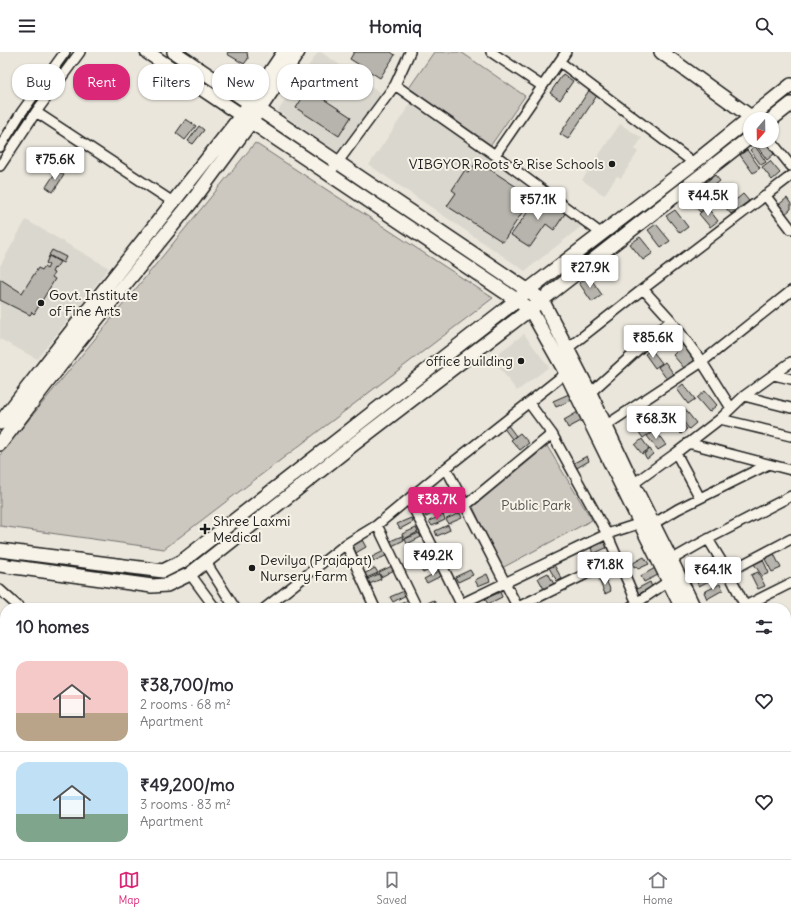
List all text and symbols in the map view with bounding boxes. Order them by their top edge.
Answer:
icon: menu [16,15,38,37]
text: Homiq [369,15,422,38]
icon: search [753,15,775,37]
chip: Buy [12,64,65,100]
chip: Rent [73,64,130,100]
chip: Filters [138,64,204,100]
chip: New [212,64,269,100]
chip: Apartment [277,64,373,100]
north arrow [743,112,779,148]
map controls [743,112,779,148]
pin: ₹75.6K [22,147,88,181]
text: ₹75.6K [35,151,75,168]
place label: VIBGYOR Roots & Rise Schools [409,155,604,173]
marker: VIBGYOR Roots & Rise Schools [607,159,617,169]
pin: ₹44.5K [675,183,741,217]
pin: ₹57.1K [505,187,571,221]
text: ₹44.5K [688,187,728,204]
text: ₹57.1K [520,191,556,208]
pin: ₹27.9K [557,255,623,289]
text: ₹27.9K [570,259,610,276]
place label: Govt. Institute of Fine Arts [49,286,138,320]
marker: Govt. Institute of Fine Arts [36,298,46,308]
pin: ₹85.6K [620,325,686,359]
text: ₹85.6K [633,329,673,346]
place label: office building [426,352,513,370]
marker: office building [516,356,526,366]
pin: ₹68.3K [623,406,689,440]
text: ₹68.3K [636,410,676,427]
pin: ₹38.7K [404,487,470,521]
text: ₹38.7K [417,491,457,508]
park label: Public Park [501,496,571,514]
place label: Shree Laxmi Medical [213,512,290,546]
marker: Shree Laxmi Medical [200,524,210,534]
pin: ₹49.2K [400,543,466,577]
text: ₹49.2K [413,547,453,564]
place label: Devilya (Prajapat) Nursery Farm [260,551,372,585]
pin: ₹71.8K [572,552,638,586]
text: ₹71.8K [586,556,624,573]
pin: ₹64.1K [680,557,746,591]
text: ₹64.1K [694,561,732,578]
marker: Devilya (Prajapat) Nursery Farm [247,563,257,573]
text: 10 homes [16,616,89,638]
icon: filters [753,616,775,638]
text: ₹38,700/mo [140,674,234,696]
icon: home [48,677,96,725]
icon: heart [753,690,775,712]
text: 2 rooms · 68 m² [140,696,231,713]
text: Apartment [140,713,203,730]
text: ₹49,200/mo [140,774,234,796]
icon: home [48,778,96,826]
icon: heart [753,791,775,813]
text: 3 rooms · 83 m² [140,796,231,813]
text: Apartment [140,813,203,830]
tab: Map [118,869,140,907]
tab: Saved [377,869,407,907]
tab: Home [643,869,673,907]

